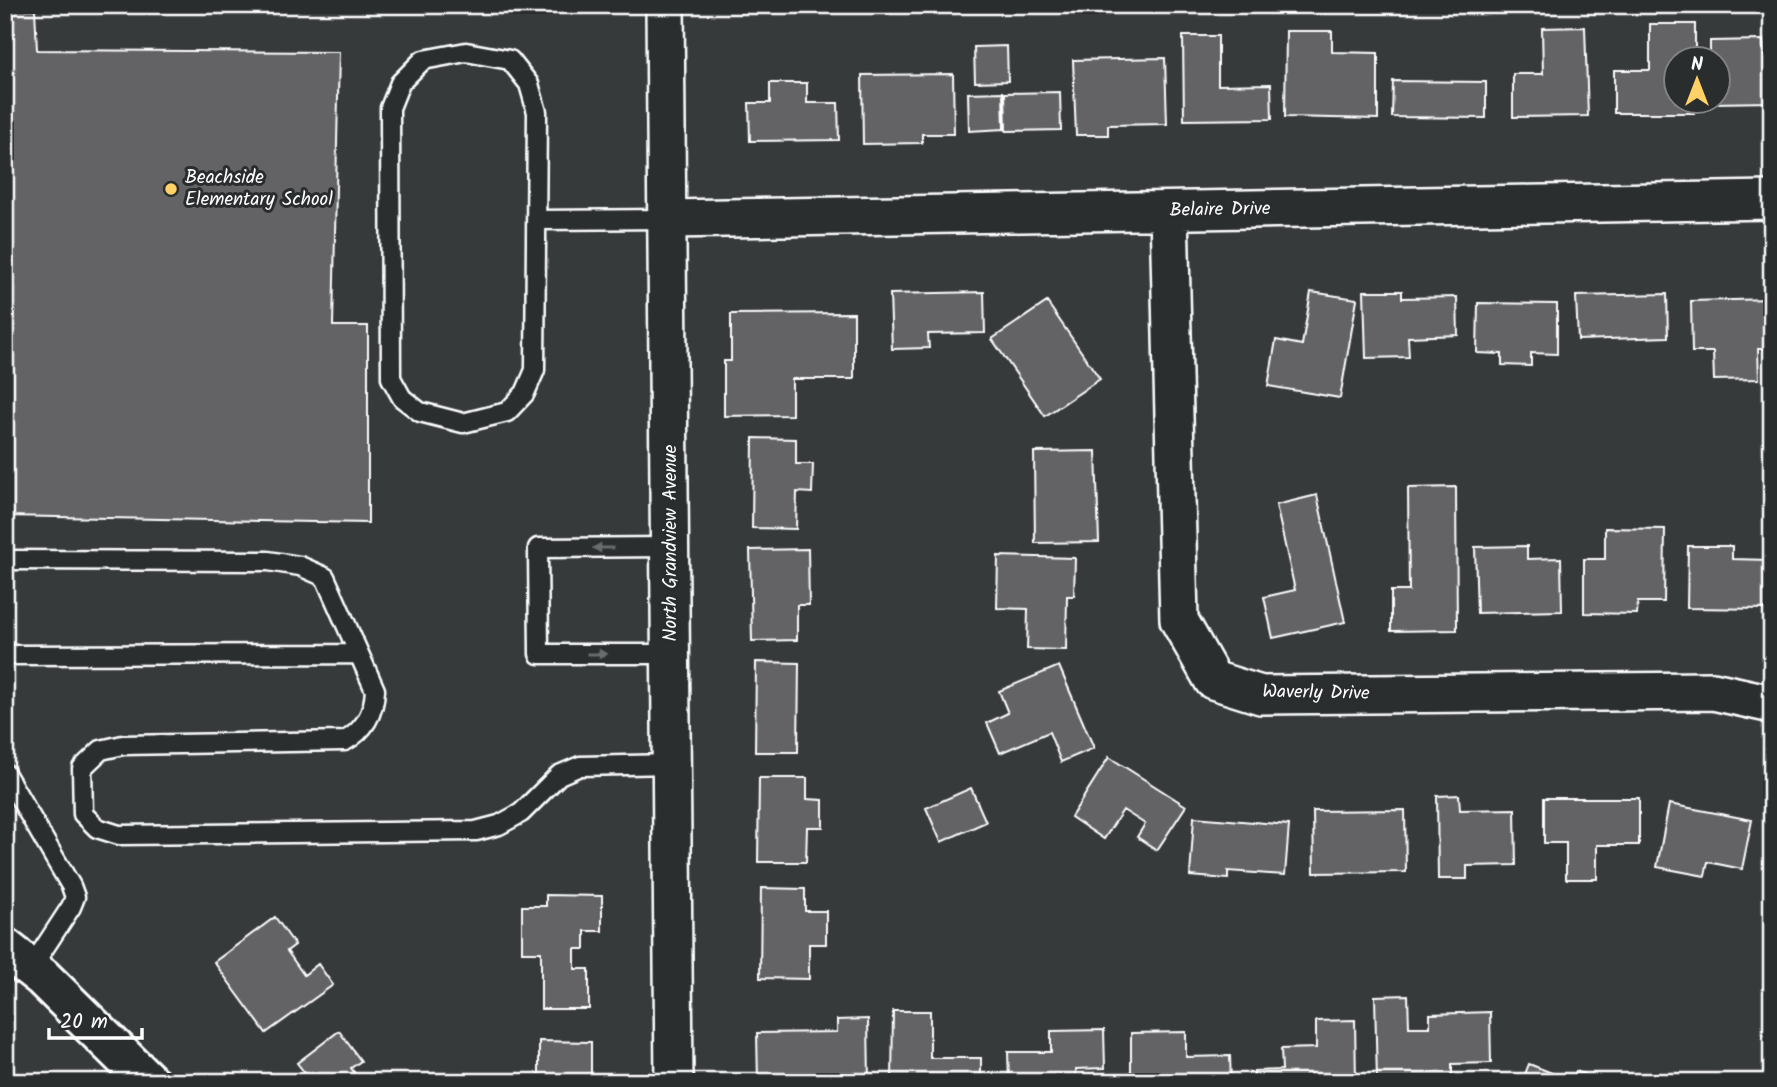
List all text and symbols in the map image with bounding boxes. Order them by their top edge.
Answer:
north arrow [1662,46,1732,116]
text: N [1691,50,1703,80]
place label: Beachside Elementary School [185,163,333,215]
marker: Beachside Elementary School [163,181,179,197]
street label: Belaire Drive [1169,194,1271,226]
street label: North Grandview Avenue [656,444,686,641]
one-way arrow [591,542,613,554]
one-way arrow [586,648,608,660]
street label: Waverly Drive [1262,677,1370,709]
scale bar [49,996,142,1040]
text: 20 m [60,1006,108,1039]

